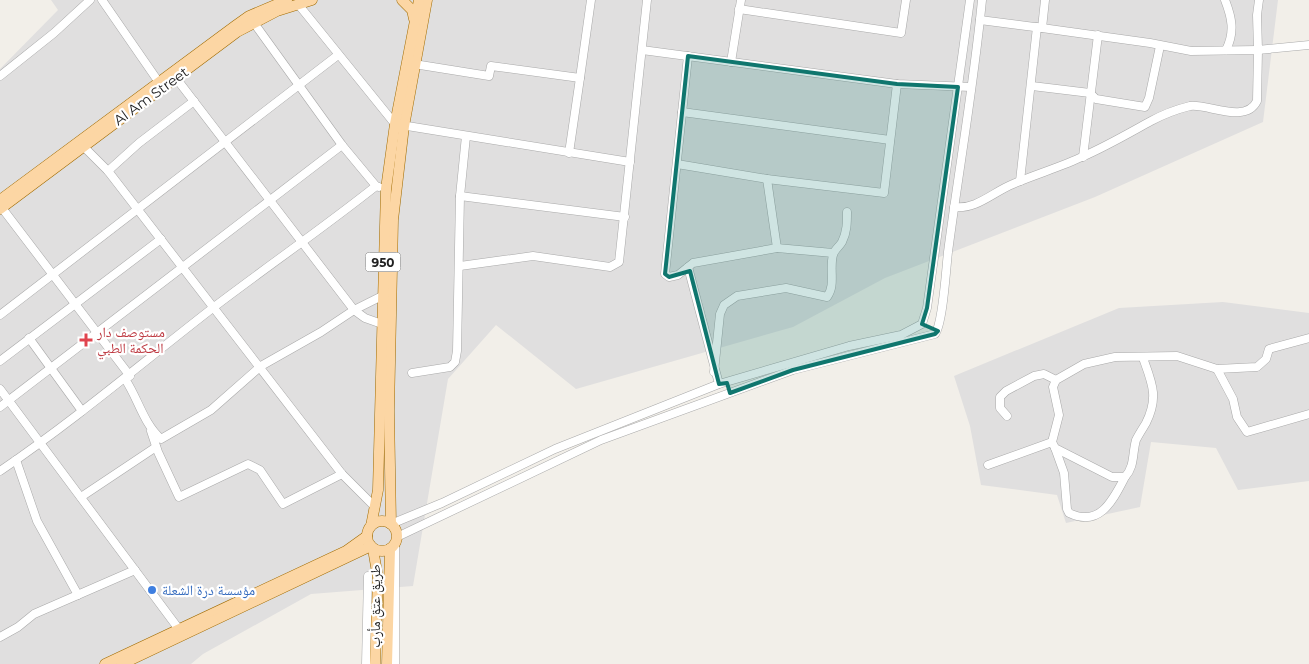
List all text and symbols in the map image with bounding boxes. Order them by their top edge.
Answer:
street label: Al Am Street [110,63,192,129]
road number: 950 [366,252,400,272]
place label: مستوصف دار الحكمة الطبي [96,323,165,360]
marker: مستوصف دار الحكمة الطبي [79,333,93,347]
street label: طريق عتق مأرب [366,564,385,648]
place label: مؤسسة درة الشعلة [162,581,255,599]
marker: مؤسسة درة الشعلة [146,584,158,596]

